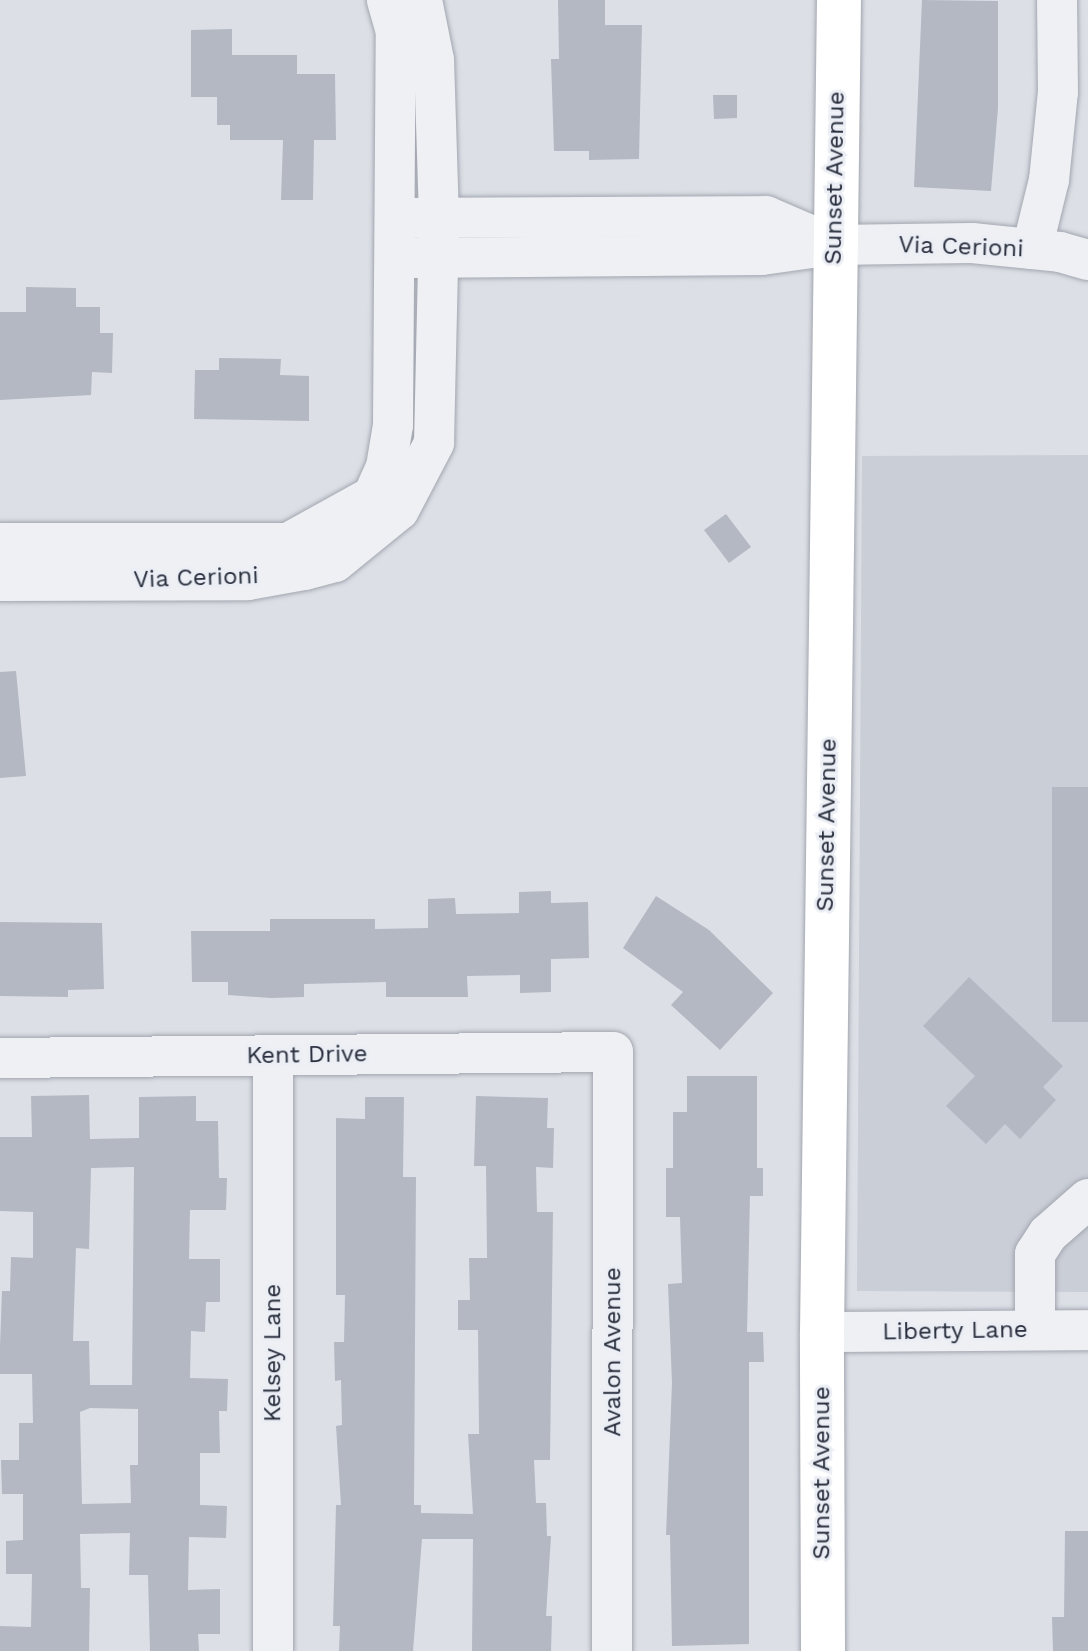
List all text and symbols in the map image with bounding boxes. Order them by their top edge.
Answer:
street label: Sunset Avenue [819,91,851,265]
street label: Via Cerioni [898,230,1024,264]
street label: Via Cerioni [133,561,259,595]
street label: Sunset Avenue [811,738,843,912]
street label: Kent Drive [246,1040,368,1070]
street label: Avalon Avenue [599,1267,627,1437]
street label: Kelsey Lane [259,1283,287,1423]
street label: Liberty Lane [882,1315,1028,1347]
street label: Sunset Avenue [808,1386,836,1560]

